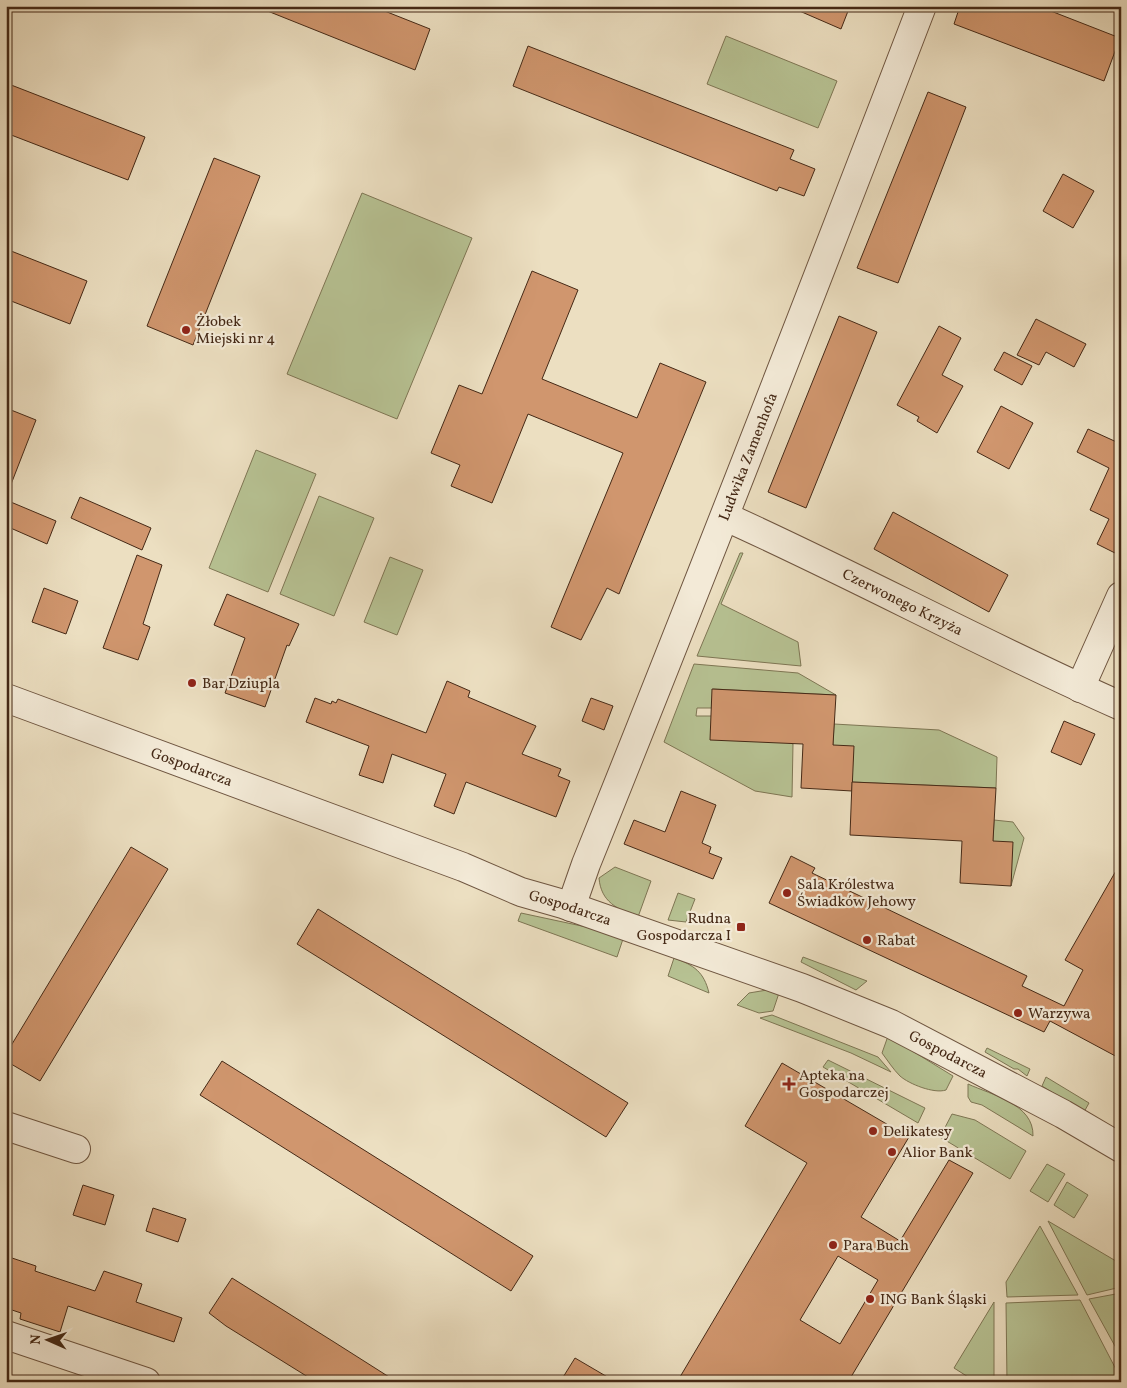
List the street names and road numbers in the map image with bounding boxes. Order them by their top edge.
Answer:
street label: Ludwika Zamenhofa [715,390,784,524]
street label: Czerwonego Krzyża [838,564,966,642]
street label: Gospodarcza [147,743,235,793]
street label: Gospodarcza [526,886,614,932]
street label: Gospodarcza [905,1026,990,1084]

